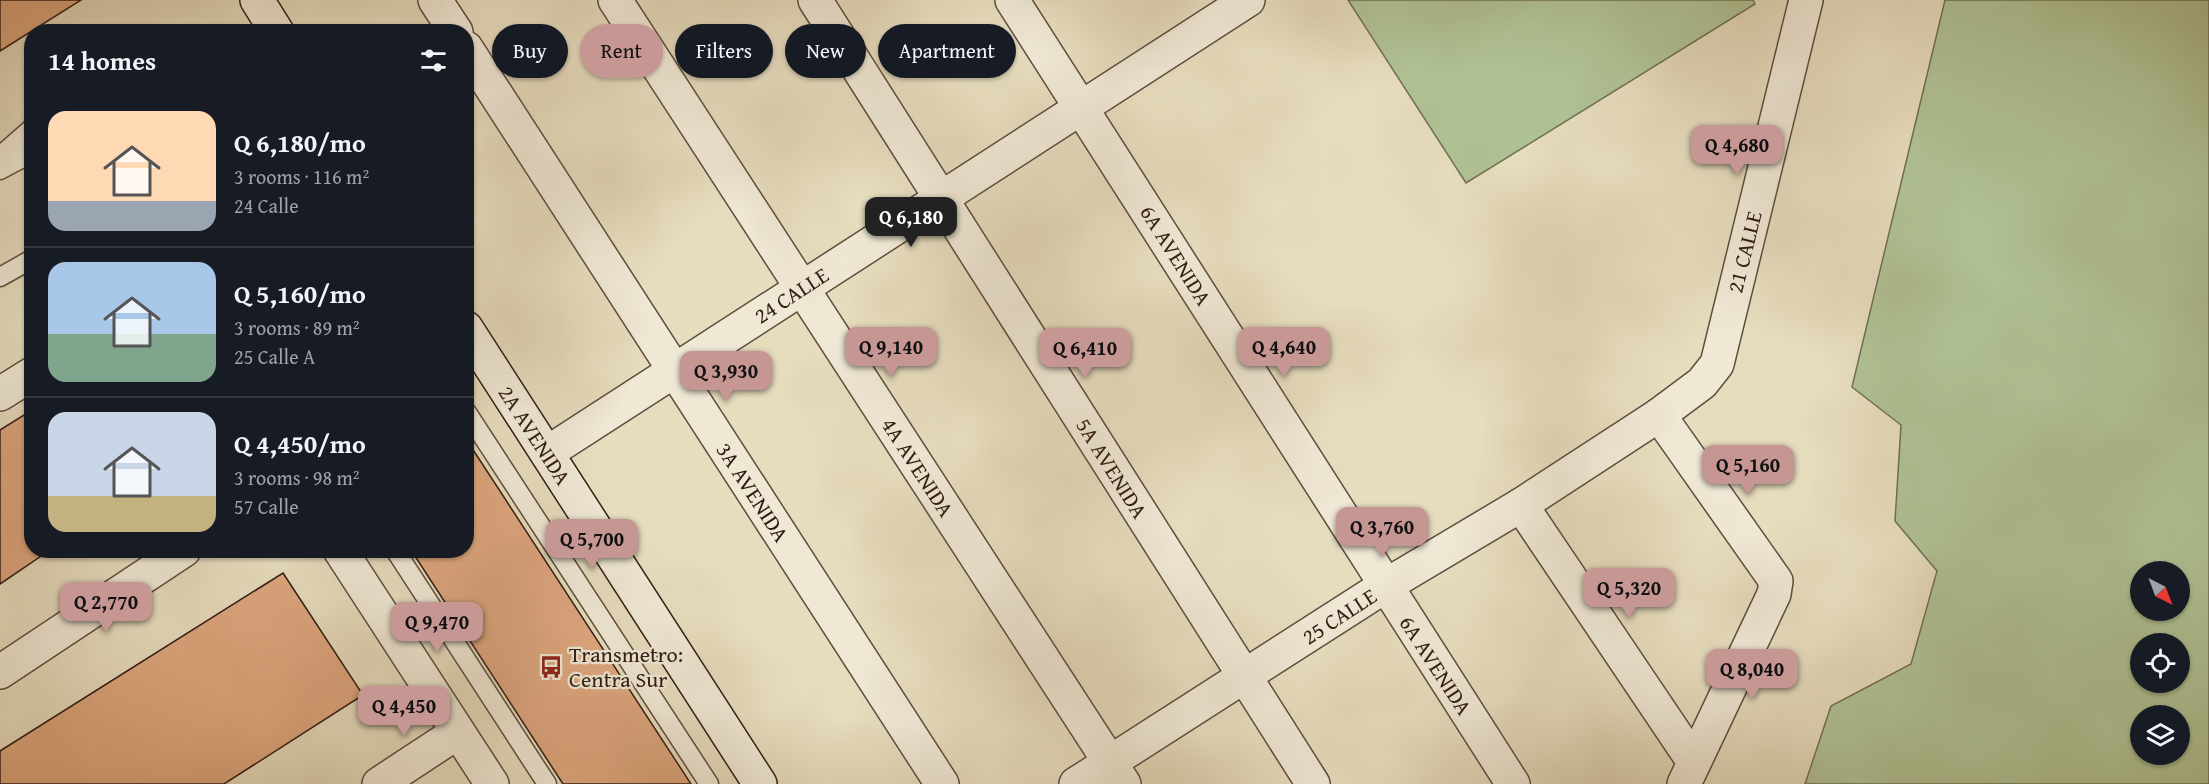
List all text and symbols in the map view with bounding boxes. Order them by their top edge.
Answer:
chip: Buy [492,24,568,78]
chip: Rent [580,24,663,78]
chip: Filters [675,24,773,78]
chip: New [785,24,866,78]
chip: Apartment [878,24,1016,78]
text: 14 homes [48,41,156,80]
icon: filters [417,44,450,77]
text: Q 6,180/mo [234,123,366,162]
pin: Q 4,680 [1682,125,1792,176]
text: Q 4,680 [1705,130,1769,159]
icon: home [96,135,168,207]
text: 3 rooms · 116 m² [234,162,369,191]
text: 24 Calle [234,191,299,220]
pin: Q 6,180 [856,197,966,248]
street label: 6A AVENIDA [1132,199,1220,312]
text: Q 6,180 [879,202,943,231]
street label: 21 CALLE [1718,208,1770,296]
street label: 24 CALLE [747,259,835,331]
text: Q 5,160/mo [234,274,366,313]
icon: home [96,286,168,358]
text: 3 rooms · 89 m² [234,313,360,342]
pin: Q 9,140 [836,327,946,378]
pin: Q 4,640 [1229,327,1339,378]
pin: Q 6,410 [1030,328,1140,379]
text: Q 9,140 [859,332,923,361]
text: Q 4,640 [1252,332,1316,361]
text: Q 6,410 [1053,333,1117,362]
text: 25 Calle A [234,342,315,371]
pin: Q 3,930 [671,351,781,402]
text: Q 3,930 [694,356,758,385]
street label: 2A AVENIDA [491,379,580,492]
street label: 4A AVENIDA [874,411,963,524]
street label: 5A AVENIDA [1068,412,1156,525]
text: Q 4,450/mo [234,424,366,463]
icon: home [96,436,168,508]
street label: 3A AVENIDA [709,436,798,549]
pin: Q 5,160 [1693,445,1803,496]
text: Q 5,160 [1716,450,1780,479]
text: 3 rooms · 98 m² [234,463,360,492]
text: 57 Calle [234,492,299,521]
pin: Q 3,760 [1327,507,1437,558]
text: Q 3,760 [1350,512,1414,541]
pin: Q 5,700 [537,519,647,570]
text: Q 5,700 [560,524,624,553]
north arrow [2130,561,2190,621]
map controls [2130,561,2190,765]
pin: Q 5,320 [1574,568,1684,619]
text: Q 5,320 [1597,573,1661,602]
street label: 25 CALLE [1295,580,1383,652]
pin: Q 2,770 [51,582,161,633]
text: Q 2,770 [74,587,138,616]
pin: Q 9,470 [382,602,492,653]
text: Q 9,470 [405,607,469,636]
street label: 6A AVENIDA [1392,609,1481,722]
button: locate [2130,633,2190,693]
place label: Transmetro: Centra Sur [569,638,683,695]
pin: Q 8,040 [1697,649,1807,700]
bus stop icon: Transmetro: Centra Sur [538,654,564,680]
text: Q 8,040 [1720,654,1784,683]
pin: Q 4,450 [349,686,459,737]
text: Q 4,450 [372,691,436,720]
button: layers [2130,705,2190,765]

